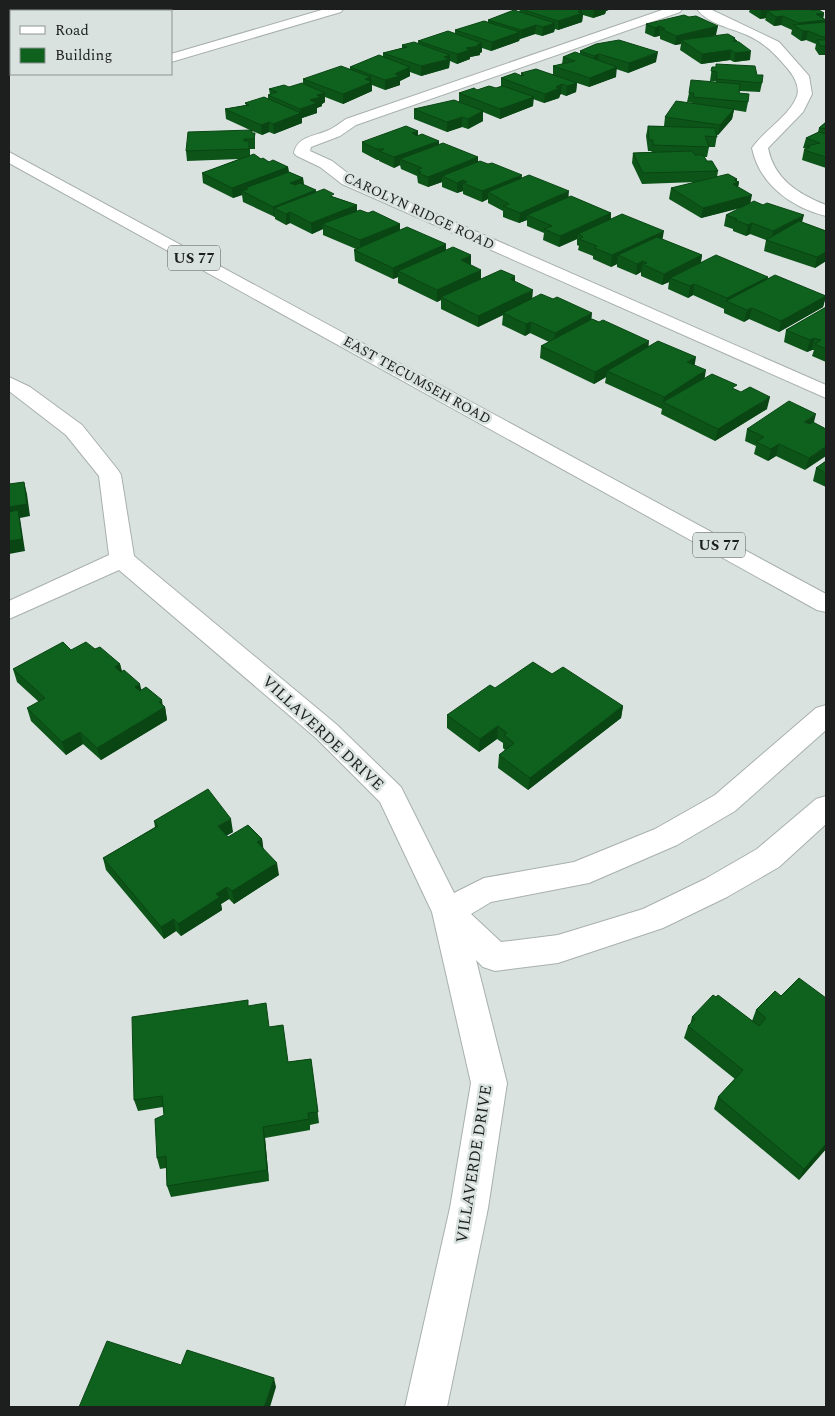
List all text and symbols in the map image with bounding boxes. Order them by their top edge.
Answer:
legend [10,10,172,75]
text: Road [55,19,89,42]
text: Building [55,44,112,67]
street label: CAROLYN RIDGE ROAD [340,167,498,255]
road number: US 77 [168,246,220,270]
street label: EAST TECUMSEH ROAD [339,331,495,429]
road number: US 77 [693,532,745,558]
street label: VILLAVERDE DRIVE [256,670,390,796]
street label: VILLAVERDE DRIVE [450,1083,498,1245]

